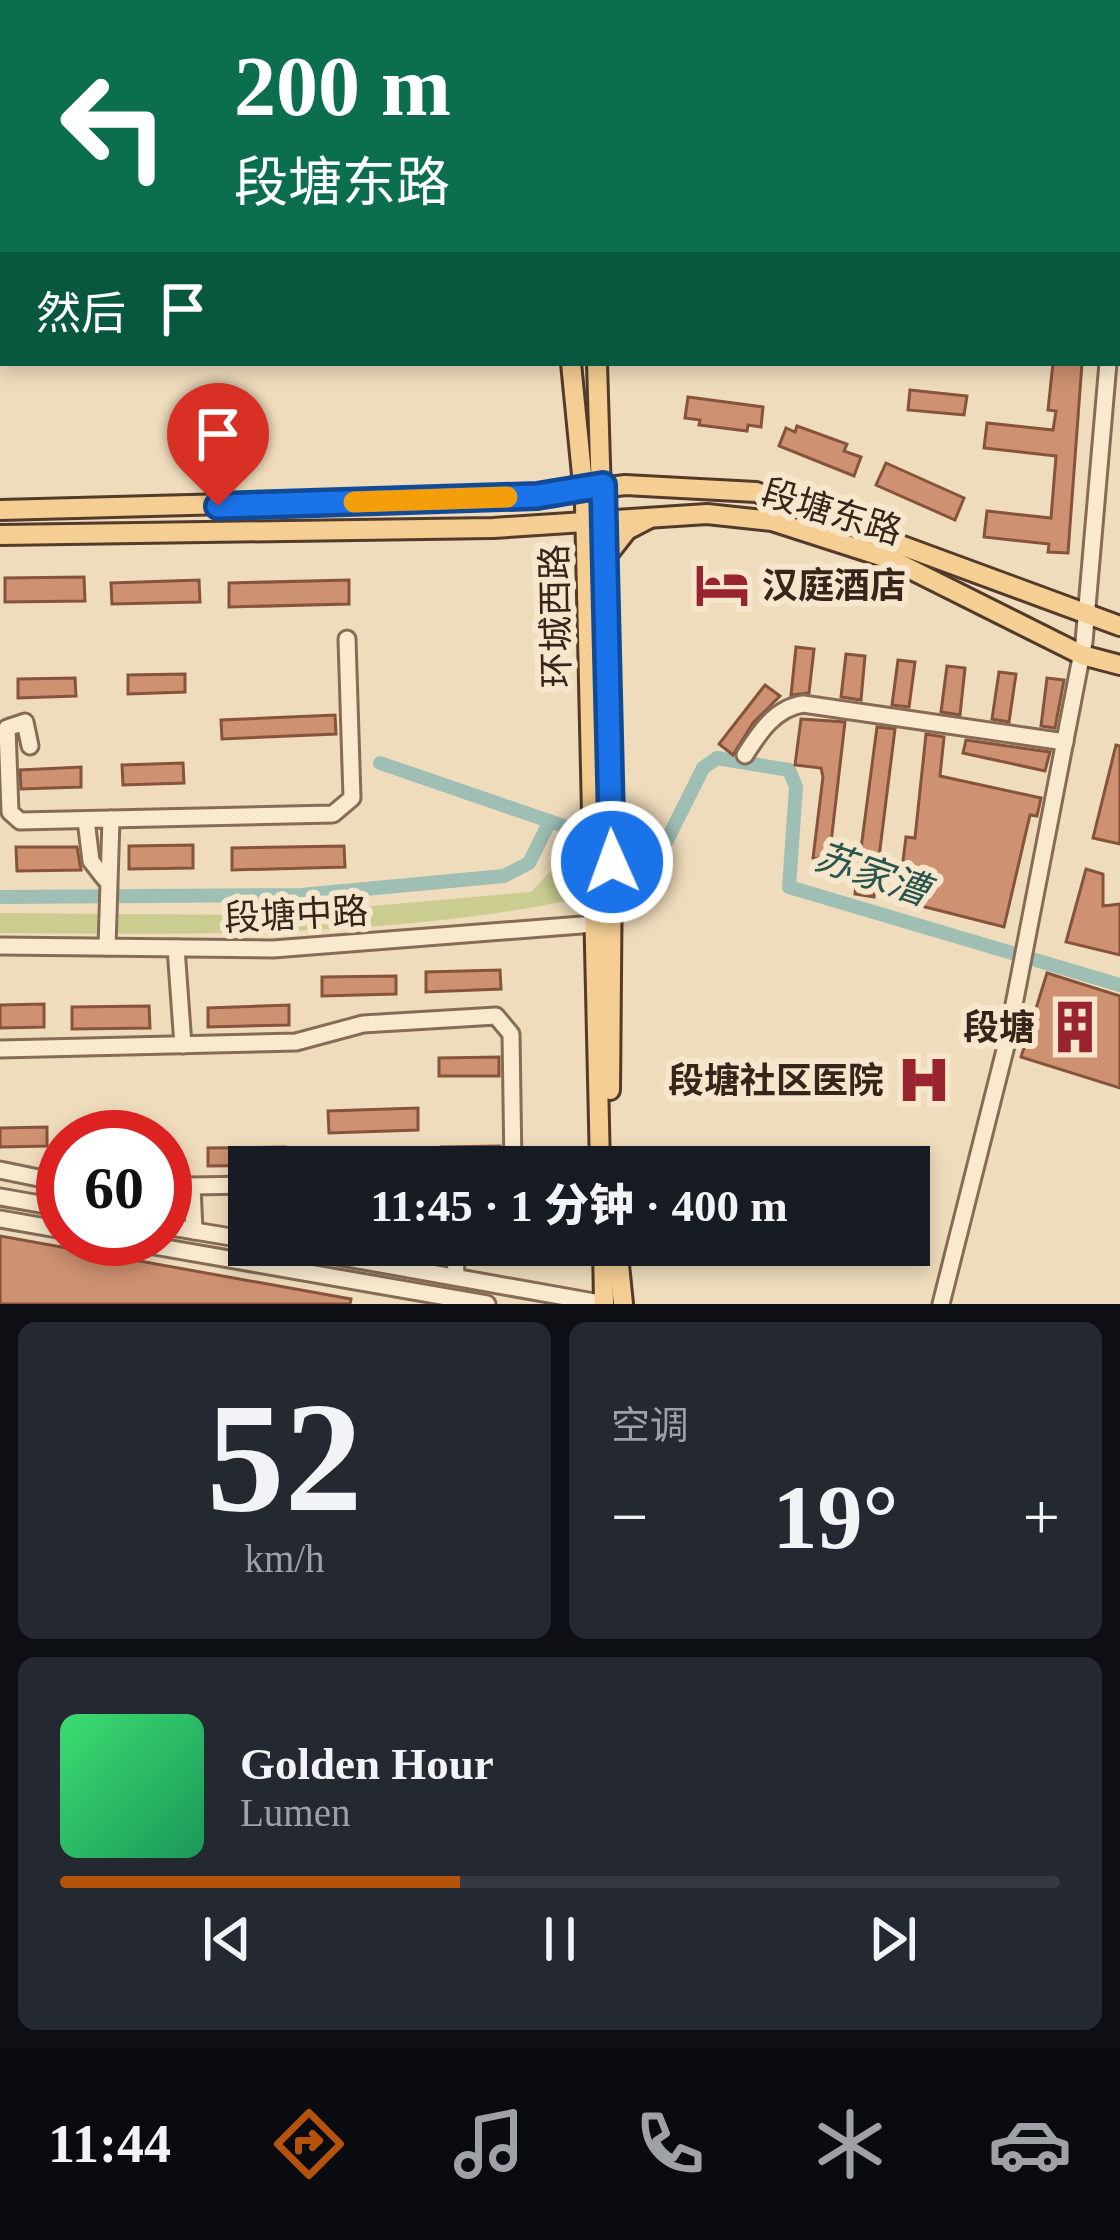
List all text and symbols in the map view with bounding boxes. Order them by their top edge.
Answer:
text: 200 m [234,40,451,133]
icon: left [36,48,192,204]
text: 段塘东路 [234,153,450,213]
icon: arrive [150,276,216,342]
text: 然后 [36,289,126,339]
pin [167,383,269,506]
icon: arrive [185,401,251,467]
street label: 段塘东路 [757,472,906,552]
street label: 环城西路 [535,544,577,688]
hotel icon: 汉庭酒店 [693,556,751,614]
place label: 汉庭酒店 [762,566,906,606]
position arrow [549,799,675,925]
water label: 苏家漕 [810,834,940,915]
street label: 段塘中路 [223,891,369,939]
building icon: 段塘 [1046,998,1104,1056]
place label: 段塘 [963,1008,1035,1048]
hospital icon: 段塘社区医院 [895,1051,953,1109]
place label: 段塘社区医院 [668,1061,884,1101]
speed limit sign: 60 [36,1110,192,1266]
text: 11:45 · 1 分钟 · 400 m [370,1181,788,1231]
text: 52 [207,1371,363,1544]
text: 空调 [611,1404,689,1447]
text: 19° [773,1468,899,1567]
text: − [611,1480,648,1553]
text: + [1023,1480,1060,1553]
text: km/h [244,1537,325,1580]
text: Golden Hour [240,1739,494,1789]
text: Lumen [240,1791,350,1834]
icon: previous [194,1906,260,1972]
icon: pause [527,1906,593,1972]
icon: next [860,1906,926,1972]
icon: directions [267,2102,351,2186]
icon: music [447,2102,531,2186]
icon: phone [628,2102,712,2186]
icon: climate [808,2102,892,2186]
icon: car [988,2102,1072,2186]
text: 11:44 [48,2114,171,2174]

